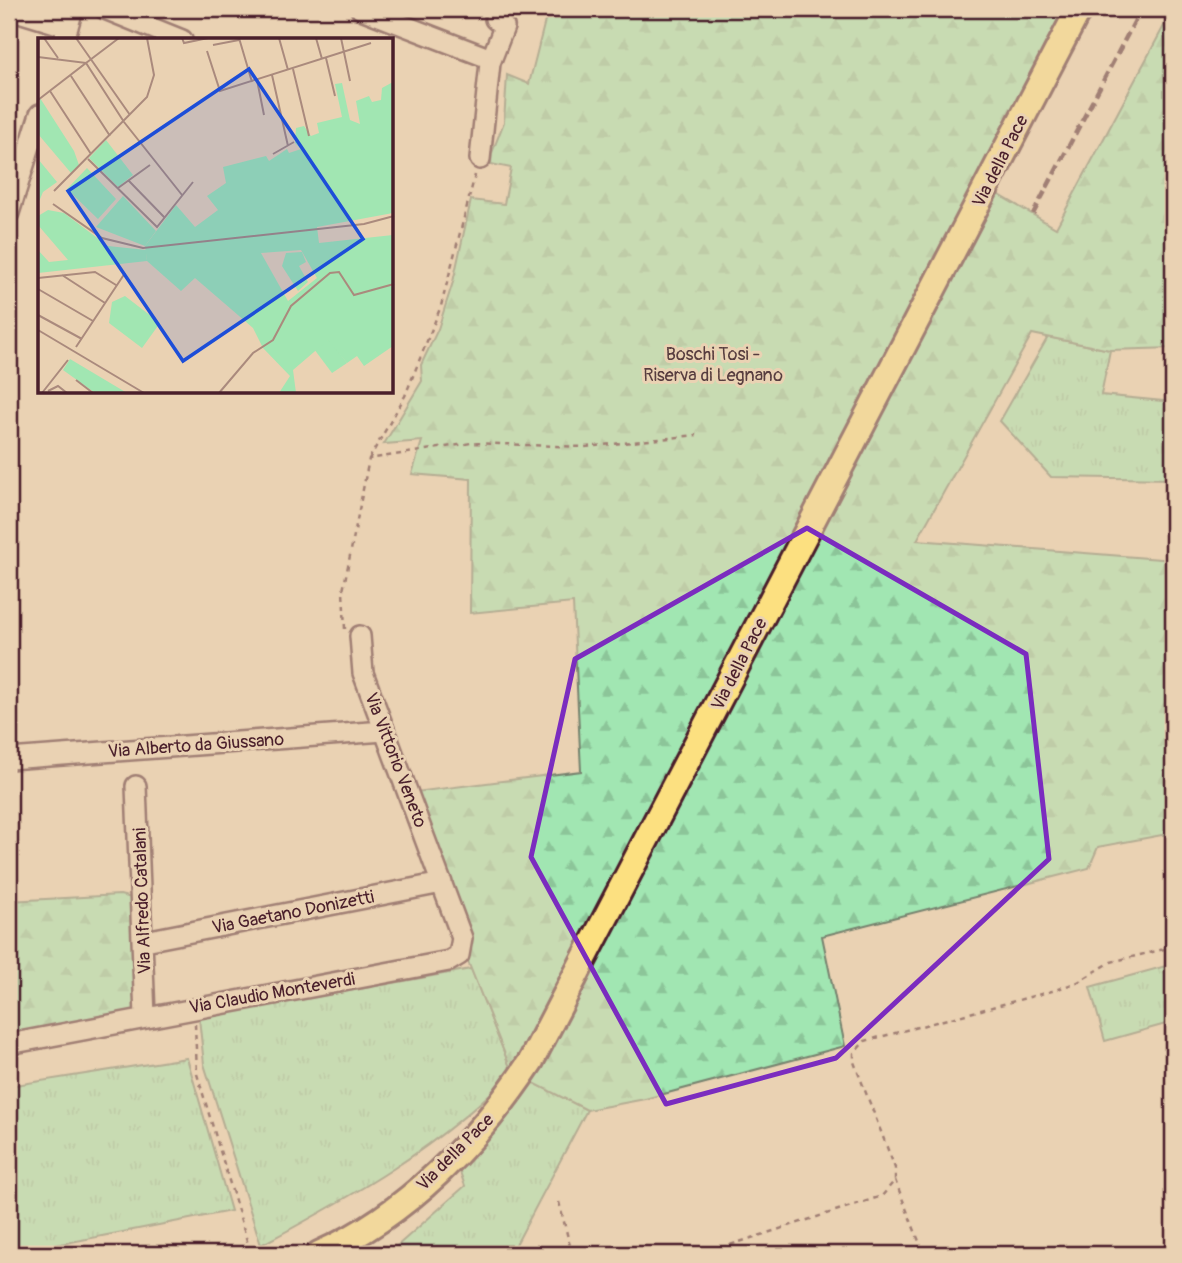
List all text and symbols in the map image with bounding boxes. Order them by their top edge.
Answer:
inset map [38,38,394,394]
street label: Via della Pace [967,111,1034,211]
park label: Boschi Tosi - Riserva di Legnano [643,343,783,387]
street label: Via della Pace [706,614,773,714]
street label: Via Vittorio Veneto [359,689,432,831]
street label: Via Alberto da Giussano [107,728,285,763]
street label: Via Alfredo Catalani [128,827,157,975]
street label: Via Gaetano Donizetti [210,885,376,940]
street label: Via Claudio Monteverdi [187,968,357,1019]
street label: Via della Pace [412,1109,499,1196]

